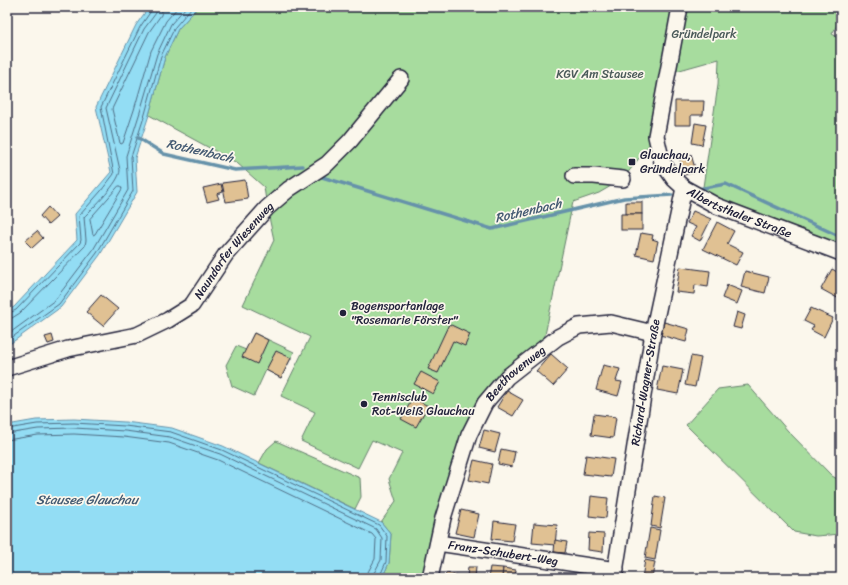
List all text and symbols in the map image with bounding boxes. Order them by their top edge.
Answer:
park label: Gründelpark [672,23,737,45]
park label: KGV Am Stausee [556,63,644,85]
water label: Rothenbach [164,132,237,170]
place label: Glauchau, Gründelpark [640,144,705,180]
marker: Glauchau, Gründelpark [627,157,637,167]
street label: Albertsthaler Straße [682,180,795,244]
water label: Rothenbach [493,191,565,229]
street label: Naundorfer Wiesenweg [188,196,279,304]
place label: Bogensportanlage "Rosemarie Förster" [351,295,459,331]
marker: Bogensportanlage "Rosemarie Förster" [338,308,348,318]
street label: Richard-Wagner-Straße [624,317,667,447]
street label: Beethovenweg [480,339,551,406]
place label: Tennisclub Rot-Weiß Glauchau [372,386,475,422]
marker: Tennisclub Rot-Weiß Glauchau [359,399,369,409]
water label: Stausee Glauchau [36,488,140,511]
street label: Franz-Schubert-Weg [447,534,560,572]

